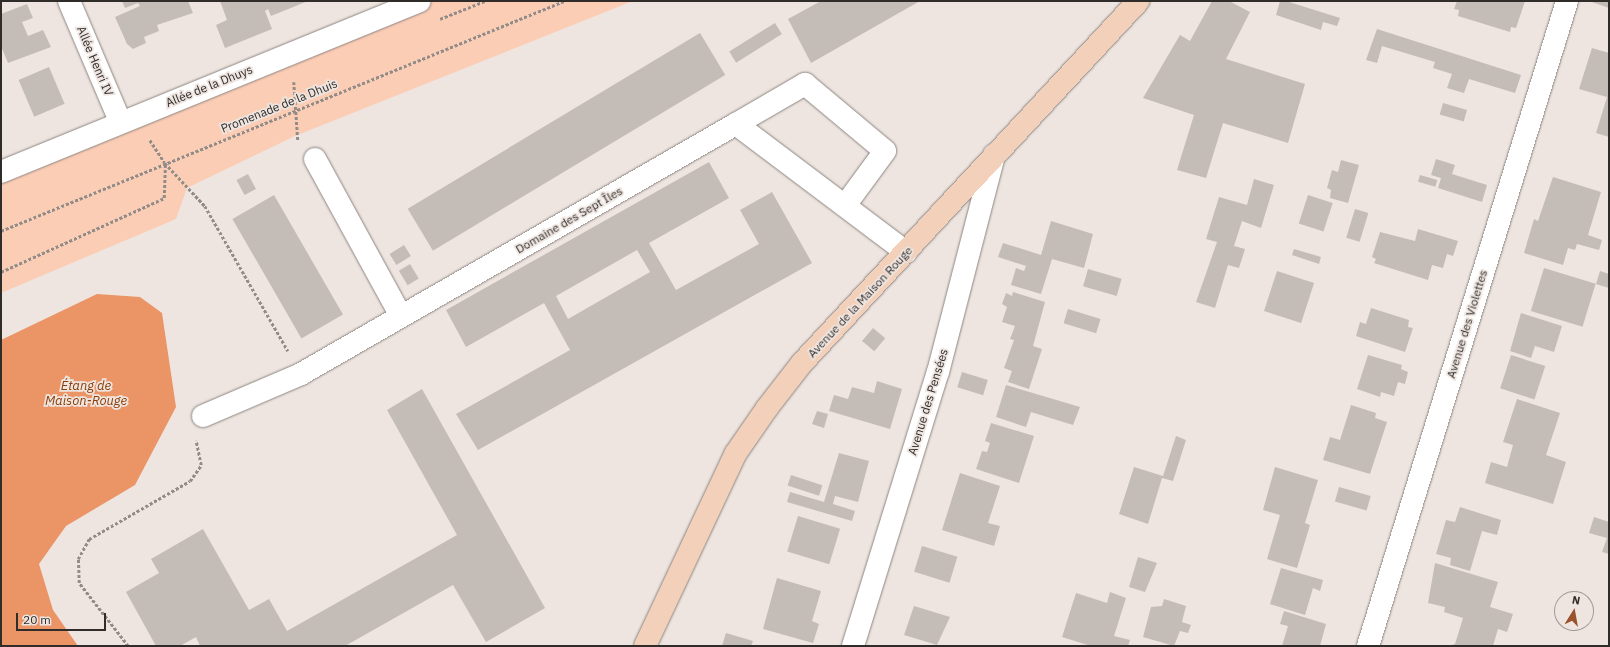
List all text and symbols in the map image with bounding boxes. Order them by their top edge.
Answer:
street label: Allée Henri IV [74,24,116,98]
street label: Allée de la Dhuys [163,62,255,110]
street label: Promenade de la Dhuis [219,76,339,136]
street label: Domaine des Sept Îles [513,183,625,257]
street label: Avenue de la Maison Rouge [805,243,915,361]
street label: Avenue des Violettes [1444,268,1490,380]
street label: Avenue des Pensées [905,347,951,457]
water label: Étang de Maison-Rouge [45,379,127,410]
north arrow [1554,591,1594,631]
text: N [1571,593,1581,608]
scale bar [18,605,108,631]
text: 20 m [23,612,51,627]

